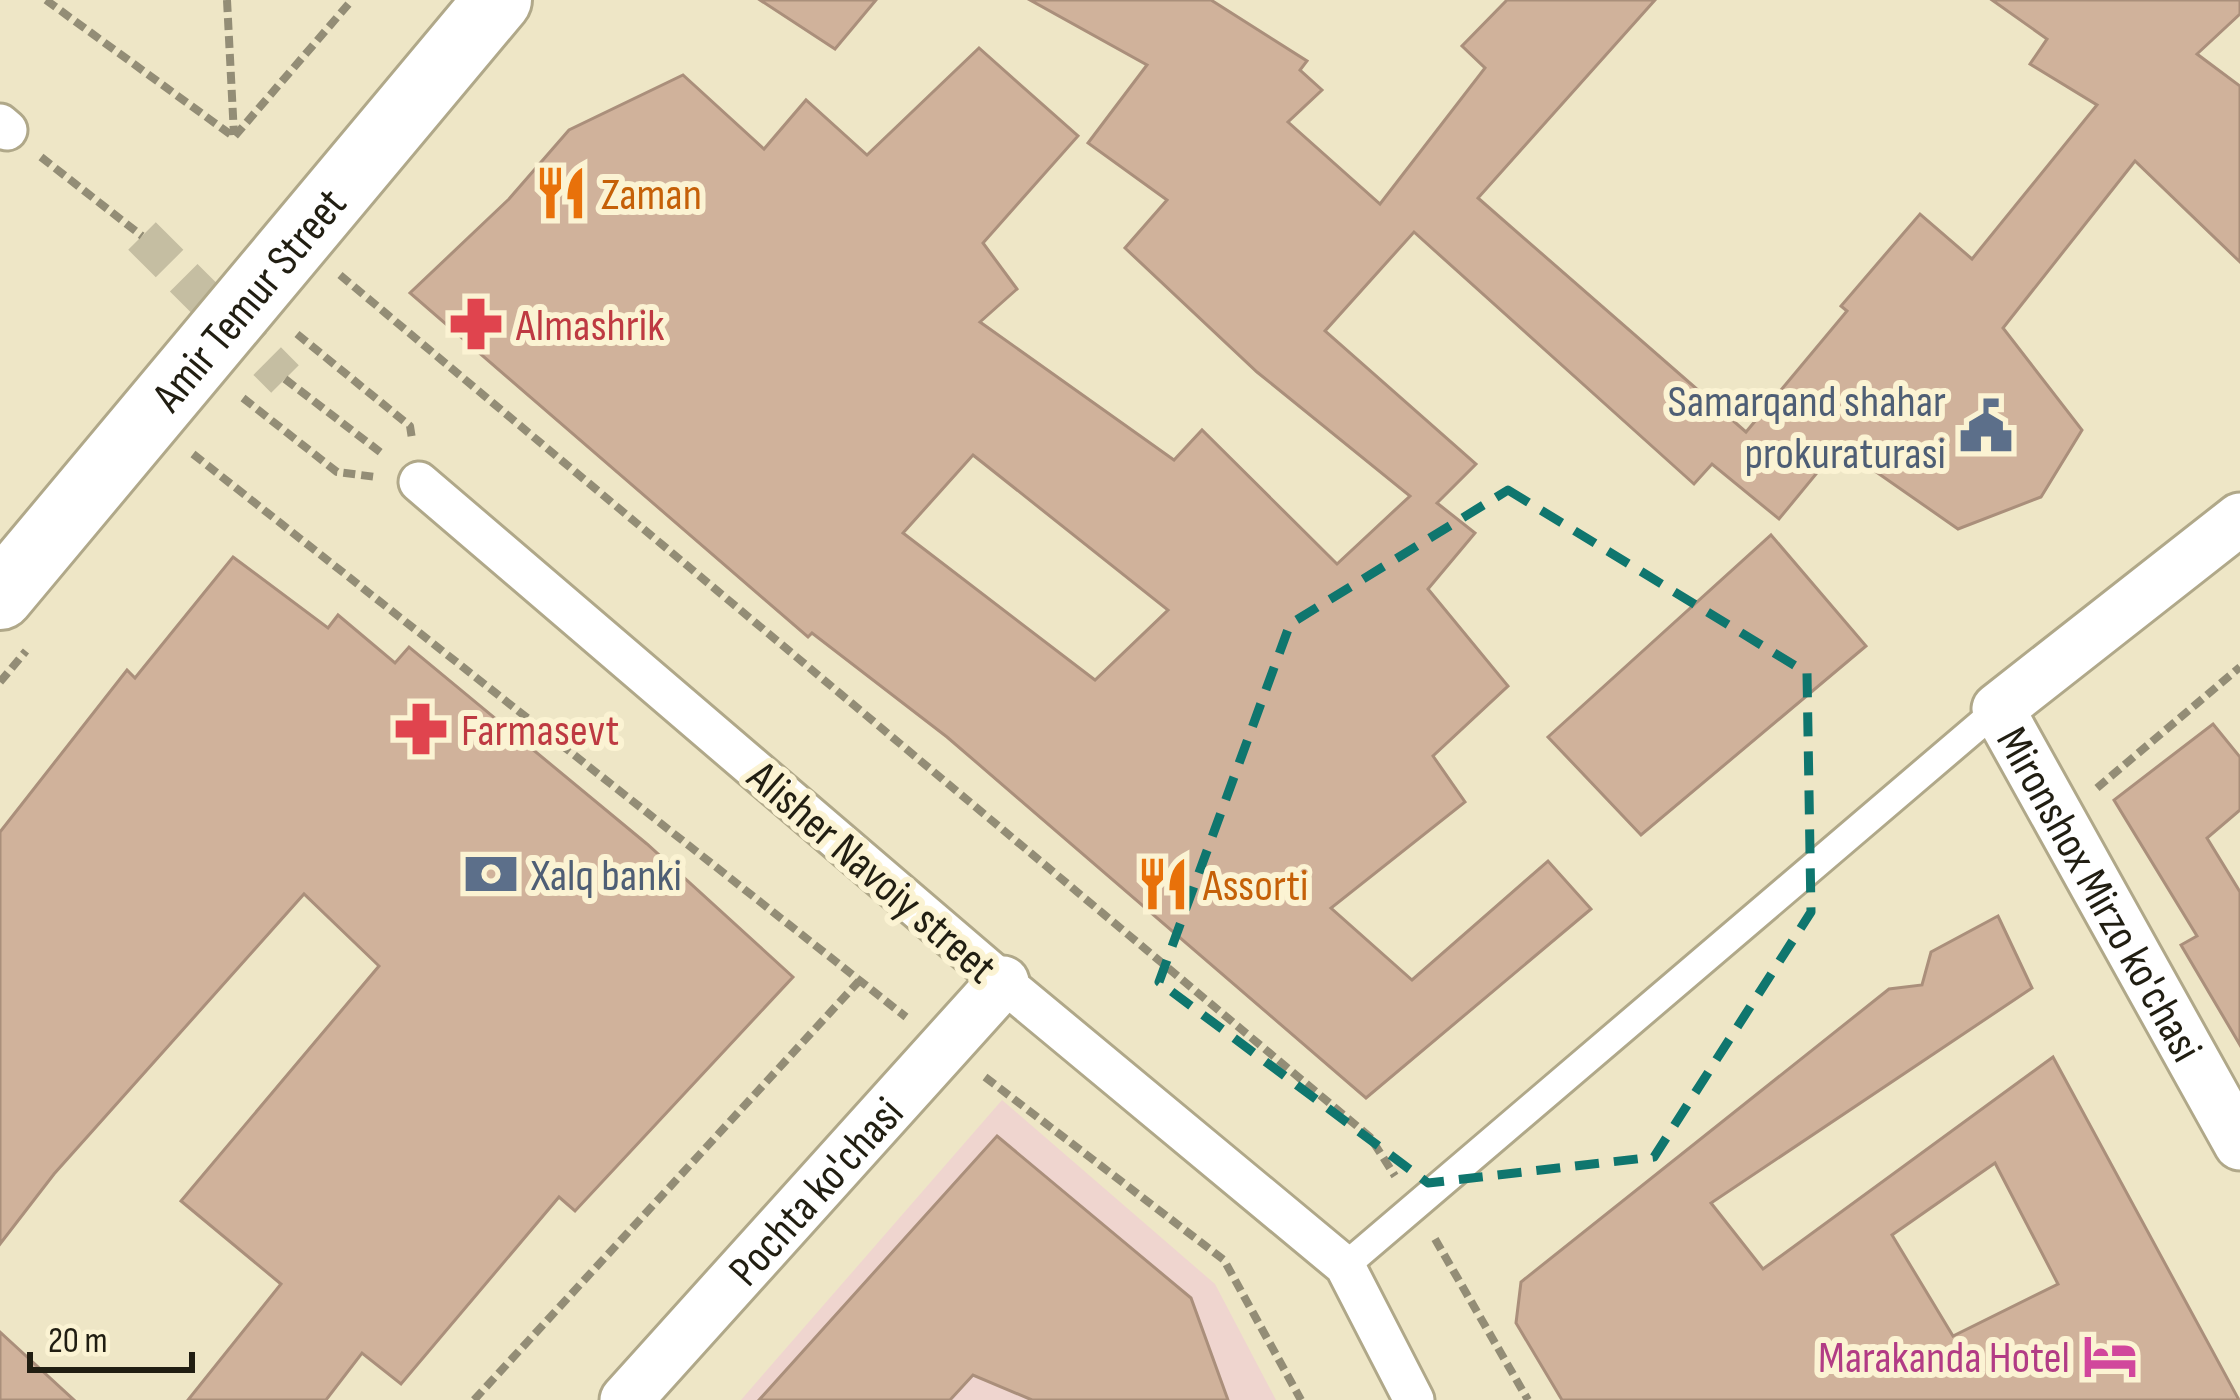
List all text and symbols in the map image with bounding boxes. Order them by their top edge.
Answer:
restaurant icon: Zaman [532,164,590,222]
place label: Zaman [601,168,702,223]
street label: Amir Temur Street [141,178,359,424]
pharmacy icon: Almashrik [447,295,505,353]
place label: Almashrik [515,299,664,354]
place label: Samarqand shahar prokuraturasi [1668,375,1946,482]
public building icon: Samarqand shahar prokuraturasi [1957,397,2015,455]
pharmacy icon: Farmasevt [392,700,450,758]
place label: Farmasevt [461,704,619,759]
street label: Mironshox Mirzo ko'chasi [1984,718,2213,1072]
street label: Alisher Navoiy street [735,749,1007,996]
bank icon: Xalq banki [462,845,520,903]
place label: Xalq banki [530,849,682,904]
restaurant icon: Assorti [1134,855,1192,913]
place label: Assorti [1202,859,1308,914]
street label: Pochta ko'chasi [718,1087,916,1298]
scale bar [30,1298,192,1372]
text: 20 m [48,1320,108,1363]
hotel icon: Marakanda Hotel [2081,1327,2139,1385]
place label: Marakanda Hotel [1818,1331,2070,1386]

